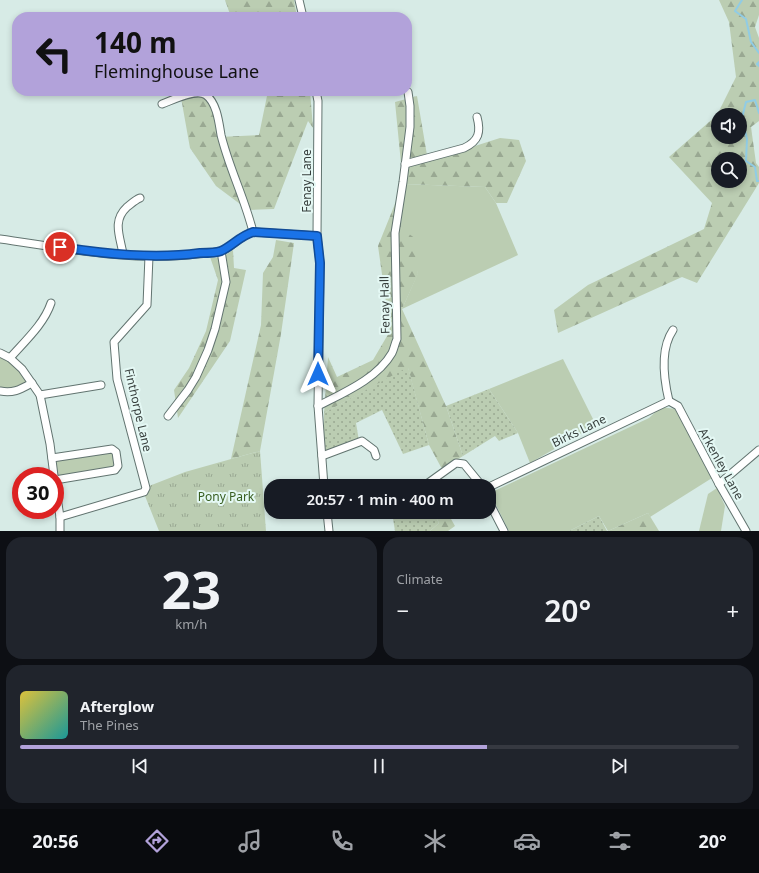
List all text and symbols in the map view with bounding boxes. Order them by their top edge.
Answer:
text: 140 m [94,23,177,61]
icon: left [28,28,80,80]
text: Fleminghouse Lane [94,59,259,83]
map controls [711,108,747,188]
button: sound [711,108,747,144]
street label: Fenay Lane [298,149,315,213]
button: search [711,152,747,188]
pin [43,230,77,264]
icon: arrive [49,236,71,258]
street label: Fenay Hall [375,276,394,334]
position arrow [297,353,339,395]
street label: Finthorpe Lane [121,366,156,454]
street label: Birks Lane [549,410,609,451]
street label: Arkenley Lane [695,425,748,503]
speed limit sign: 30 [12,467,64,519]
park label: Pony Park [198,488,255,505]
text: 20:57 · 1 min · 400 m [306,489,454,509]
text: 23 [162,553,221,624]
text: Climate [397,570,443,588]
text: 20° [544,590,591,631]
text: − [397,595,409,625]
text: + [726,595,739,625]
text: km/h [175,615,207,633]
text: Afterglow [80,696,154,716]
text: The Pines [80,716,139,734]
icon: previous [129,755,151,777]
icon: pause [368,755,390,777]
icon: next [608,755,630,777]
icon: directions [143,827,171,855]
icon: music [236,827,264,855]
icon: phone [328,827,356,855]
icon: climate [421,827,449,855]
icon: car [513,827,541,855]
icon: filters [606,827,634,855]
text: 20:56 [32,829,79,853]
text: 20° [698,829,727,853]

